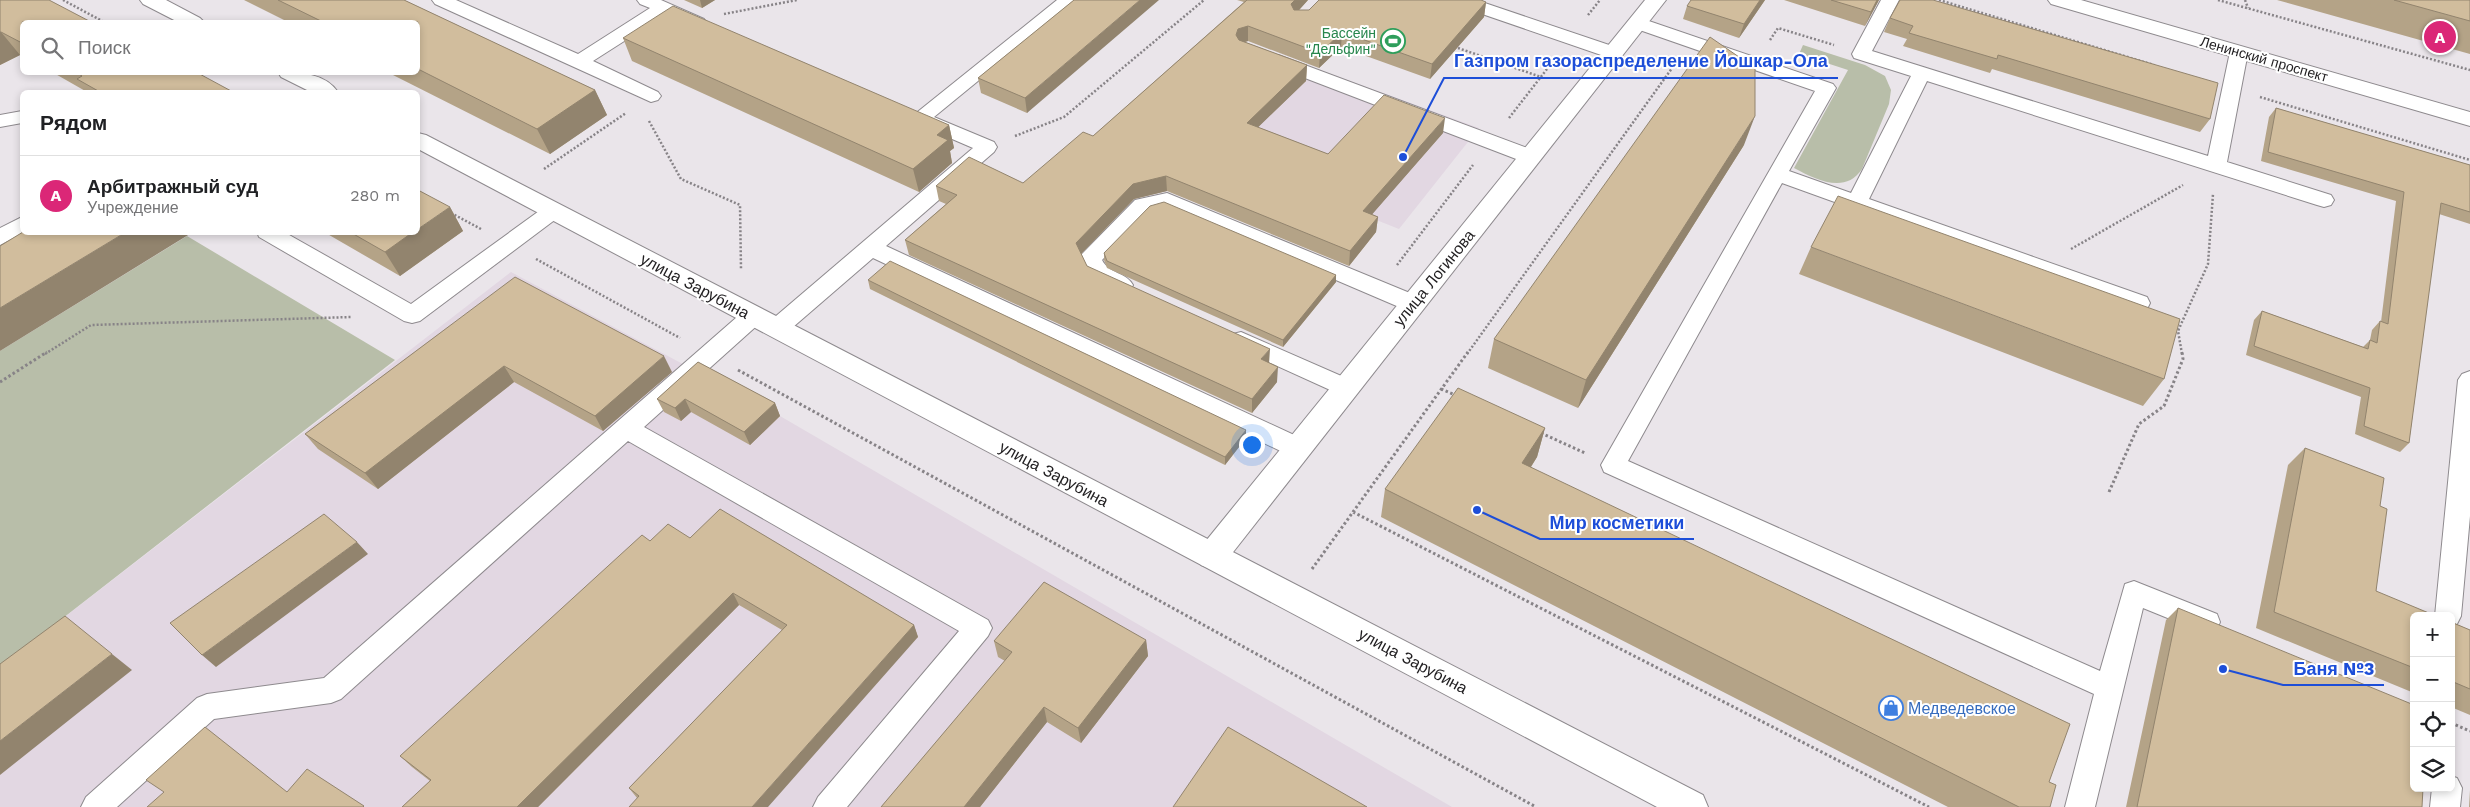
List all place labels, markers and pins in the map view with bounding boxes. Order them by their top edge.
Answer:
pin: A [2424,18,2456,56]
place label: Бассейн "Дельфин" [1305,25,1376,57]
sports icon: Бассейн "Дельфин" [1380,28,1406,54]
callout: Газпром газораспределение Йошкар-Ола [1444,45,1838,78]
callout: Мир косметики [1540,506,1694,539]
callout: Баня №3 [2283,652,2384,685]
shop icon: Медведевское [1878,695,1904,721]
place label: Медведевское [1908,699,2016,718]

